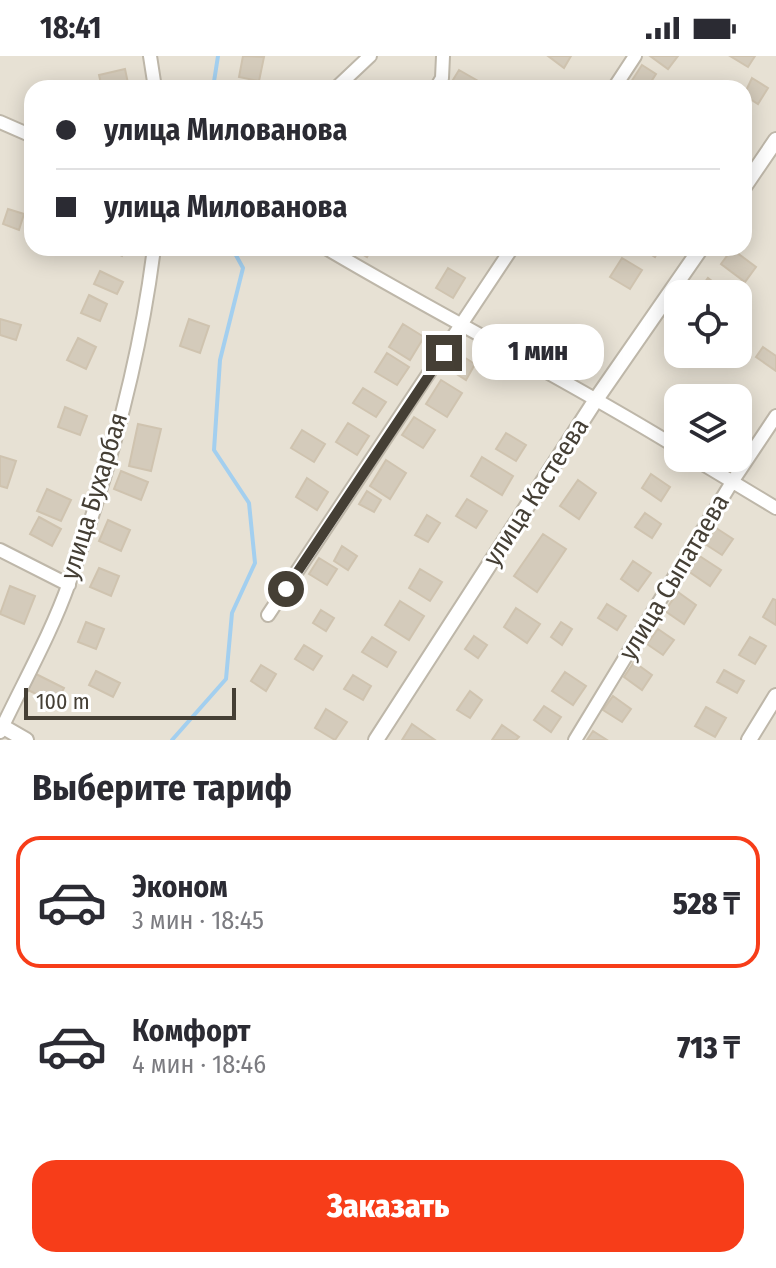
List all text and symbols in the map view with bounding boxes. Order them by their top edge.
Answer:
text: 18:41 [40,10,101,46]
text: улица Милованова [104,112,347,148]
text: улица Милованова [104,189,347,225]
map controls [664,280,752,472]
button: locate [664,280,752,368]
callout: 1 мин [472,325,604,381]
route end [426,335,462,371]
text: 1 мин [508,336,568,367]
button: layers [664,384,752,472]
street label: улица Бухарбая [54,409,134,583]
street label: улица Кастеева [477,412,595,572]
street label: улица Сыпатаева [612,488,736,666]
route start [268,571,304,607]
scale bar [24,684,236,720]
text: 100 m [36,688,90,715]
text: Выберите тариф [32,766,292,810]
icon: car [36,866,108,938]
text: Эконом [132,869,228,905]
text: 528 ₸ [673,886,740,922]
text: 3 мин · 18:45 [132,905,264,936]
icon: car [36,1010,108,1082]
text: Комфорт [132,1013,250,1049]
text: 713 ₸ [677,1030,740,1066]
text: 4 мин · 18:46 [132,1049,266,1080]
button: Заказать [32,1160,744,1252]

